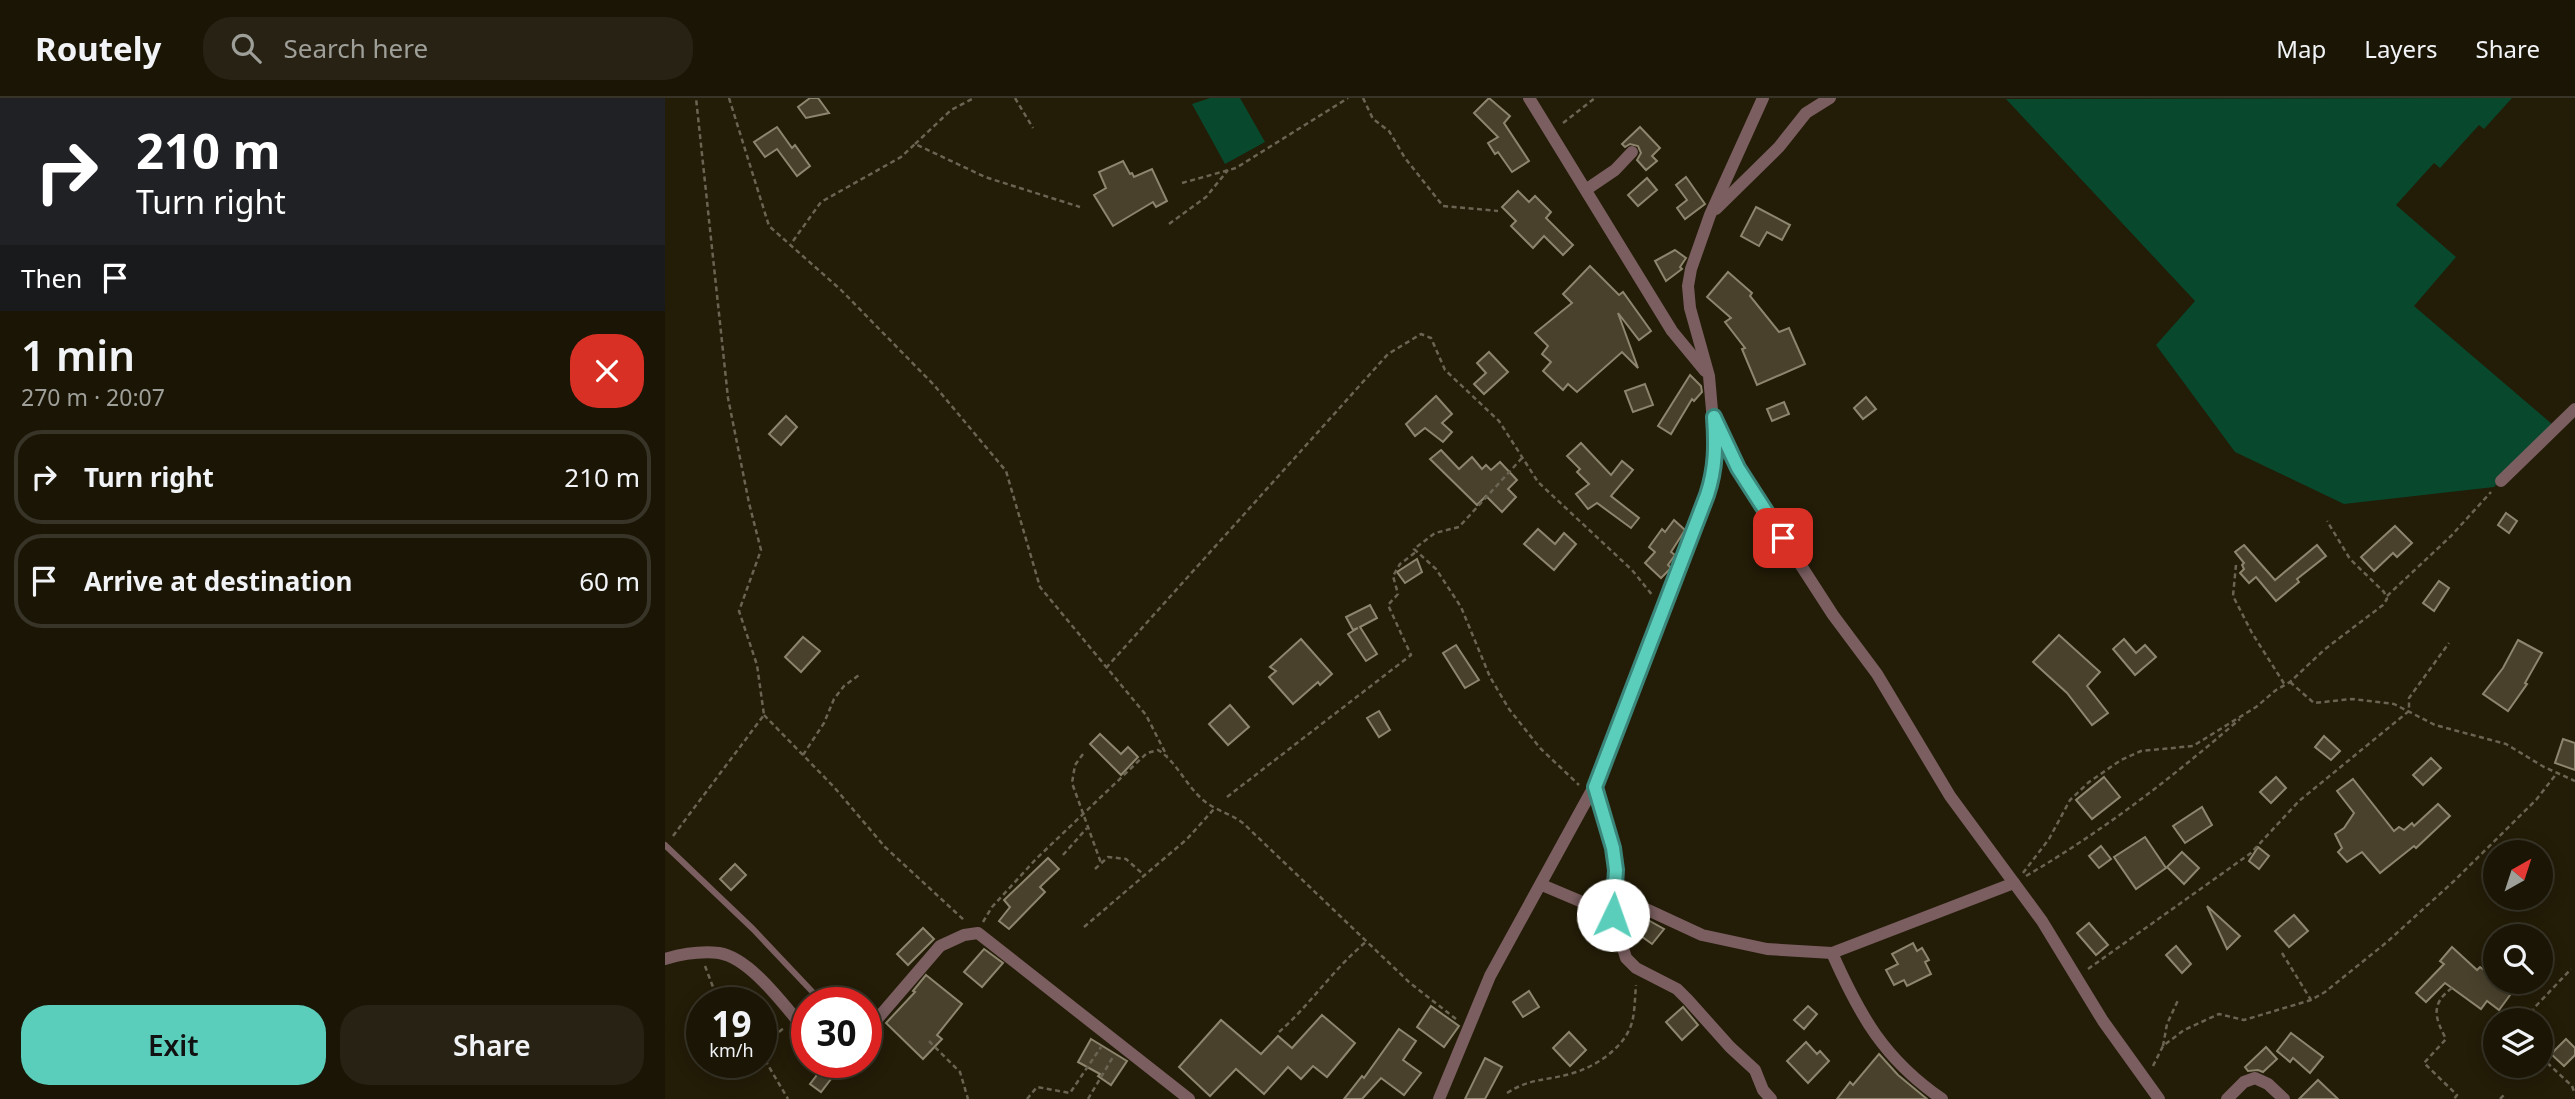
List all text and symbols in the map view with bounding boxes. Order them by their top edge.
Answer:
search box [203,17,693,80]
text: Routely [35,26,161,71]
icon: search [227,29,265,67]
text: Search here [283,30,428,66]
text: Map [2276,32,2326,65]
text: Layers [2364,32,2438,65]
text: Share [2476,32,2540,65]
text: 210 m [136,117,281,183]
icon: right [21,126,112,217]
text: Turn right [136,180,286,223]
icon: arrive [96,259,134,297]
text: Then [21,260,82,296]
text: 1 min [21,326,135,383]
button: close [570,334,644,408]
text: 270 m · 20:07 [21,381,165,413]
icon: right [25,458,63,496]
text: Turn right [84,459,214,495]
text: 210 m [564,459,640,495]
pin [1753,508,1813,568]
icon: arrive [1764,519,1802,557]
icon: arrive [25,562,63,600]
text: Arrive at destination [84,563,353,599]
text: 60 m [579,563,640,599]
north arrow [2483,840,2553,910]
map controls [2483,840,2553,1078]
position arrow [1576,878,1650,952]
button: search [2483,924,2553,994]
speed limit sign: 30 [791,987,882,1078]
text: 19 [711,1000,752,1047]
button: Exit [21,1005,326,1085]
button: Share [340,1005,644,1085]
button: layers [2483,1008,2553,1078]
text: km/h [709,1038,754,1062]

